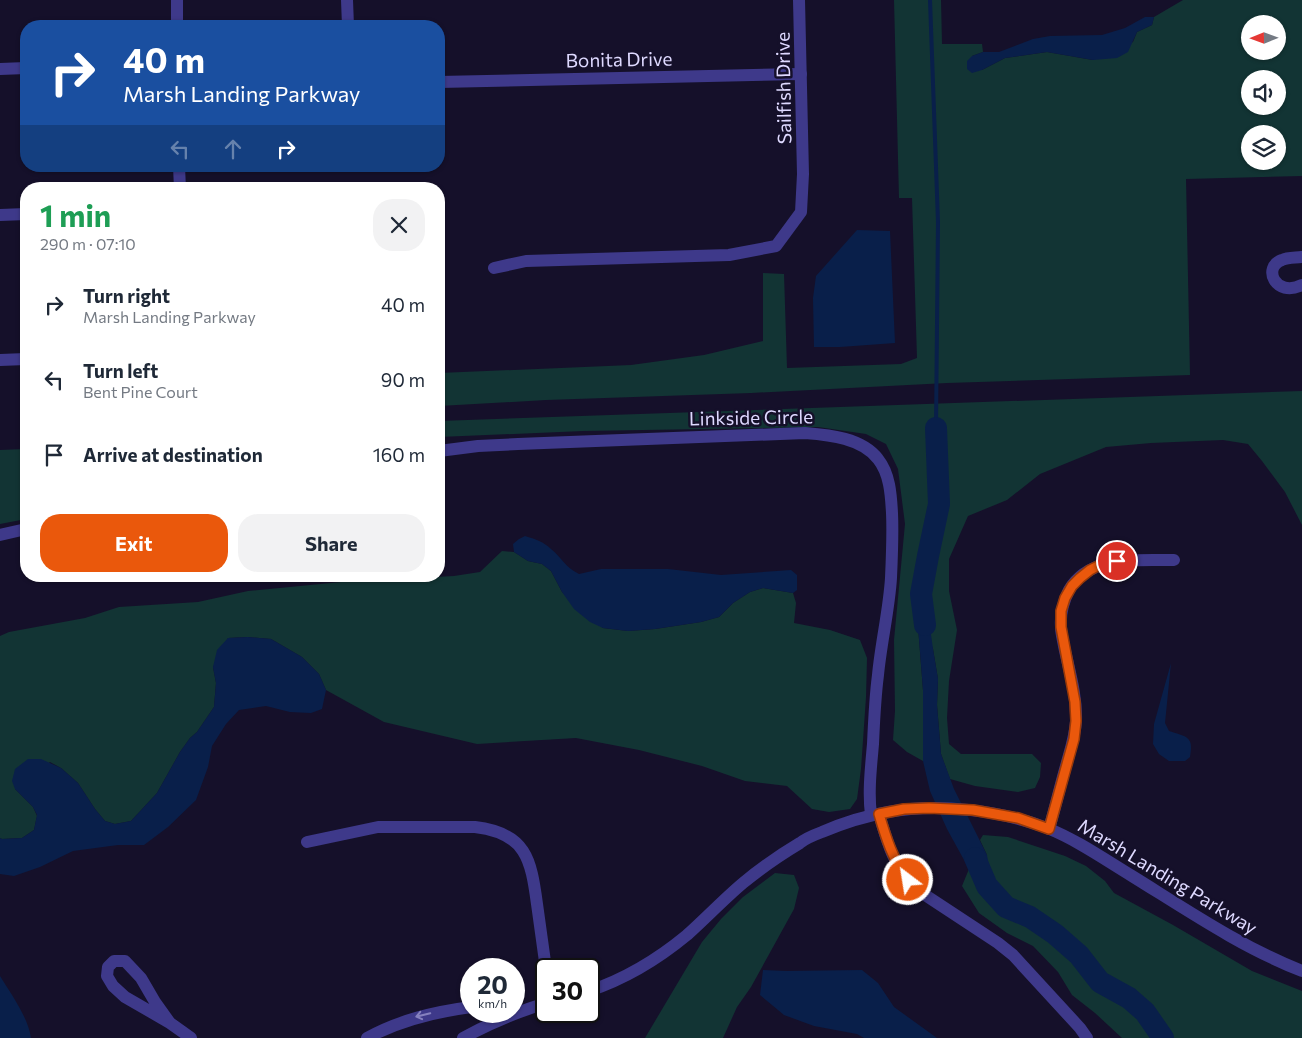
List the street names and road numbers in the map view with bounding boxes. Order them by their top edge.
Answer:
street label: Sailfish Drive [771,32,795,144]
street label: Bonita Drive [565,47,673,71]
street label: Linkside Circle [689,404,813,430]
street label: Marsh Landing Parkway [1074,813,1262,939]

